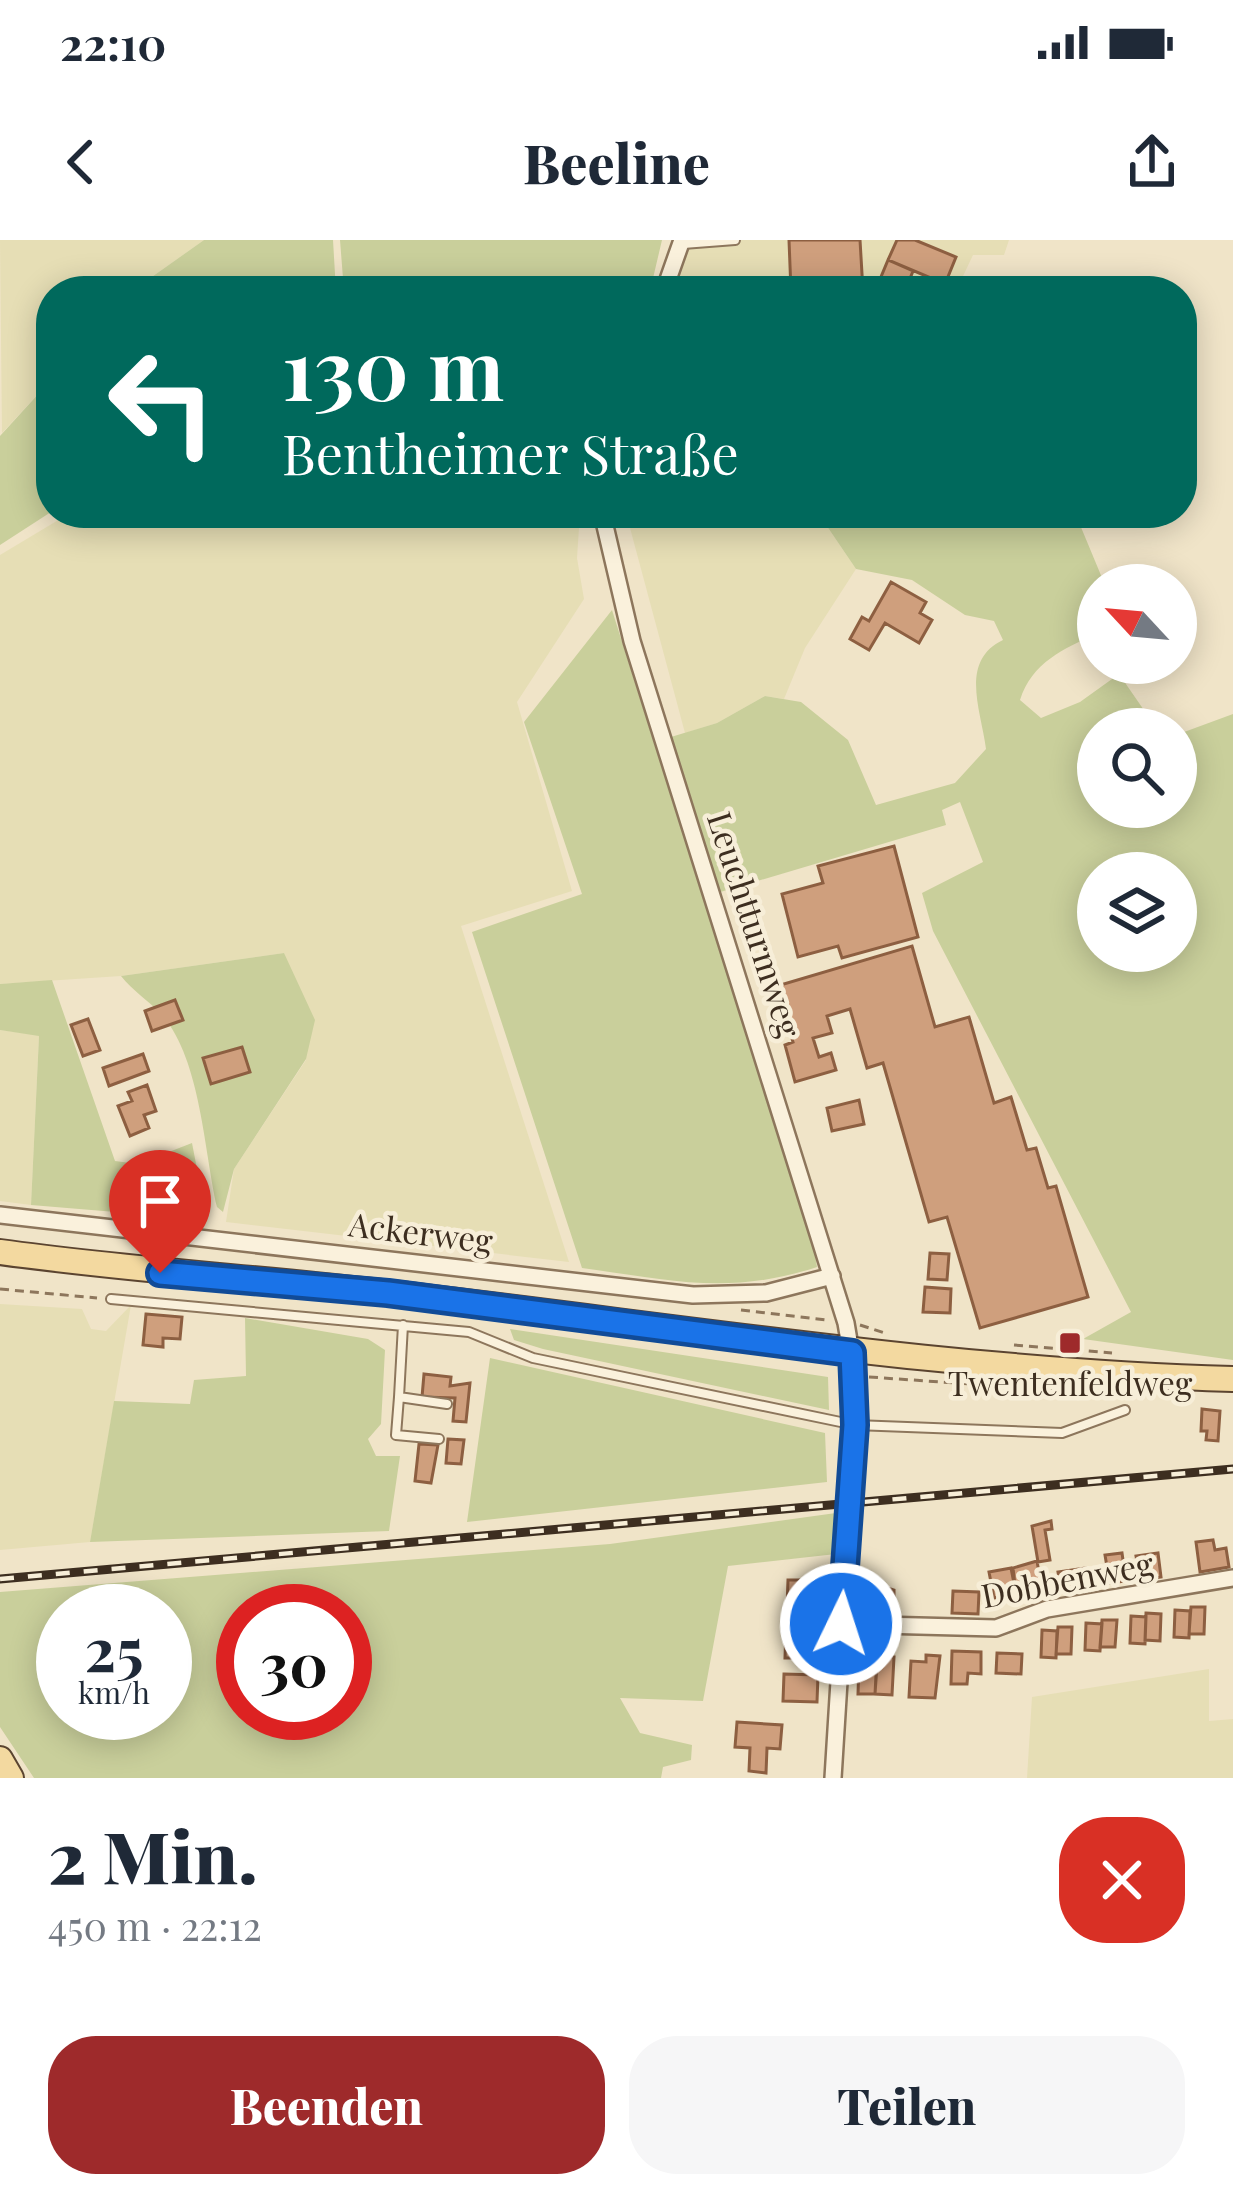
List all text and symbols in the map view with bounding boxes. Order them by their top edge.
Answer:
text: 22:10 [60,12,166,72]
text: Beeline [523,126,710,198]
icon: back [48,129,114,195]
icon: share [1119,129,1185,195]
text: 130 m [282,310,504,422]
icon: left [84,324,240,480]
text: Bentheimer Straße [282,417,739,489]
north arrow [1077,564,1197,684]
map controls [1077,564,1197,972]
button: search [1077,708,1197,828]
street label: Leuchtturmweg [699,806,813,1043]
button: layers [1077,852,1197,972]
pin [109,1150,211,1273]
icon: arrive [127,1168,193,1234]
street label: Ackerweg [346,1200,496,1262]
marker: Twentenfeldweg [1057,1330,1083,1356]
place label: Twentenfeldweg [948,1360,1193,1404]
street label: Dobbenweg [977,1540,1157,1616]
position arrow [778,1561,904,1687]
speed limit sign: 30 [216,1584,372,1740]
text: 25 [85,1607,143,1687]
text: km/h [78,1672,150,1712]
text: 2 Min. [48,1806,258,1902]
button: close [1059,1817,1185,1943]
text: 450 m · 22:12 [48,1899,262,1951]
button: Beenden [48,2036,605,2174]
button: Teilen [629,2036,1185,2174]

